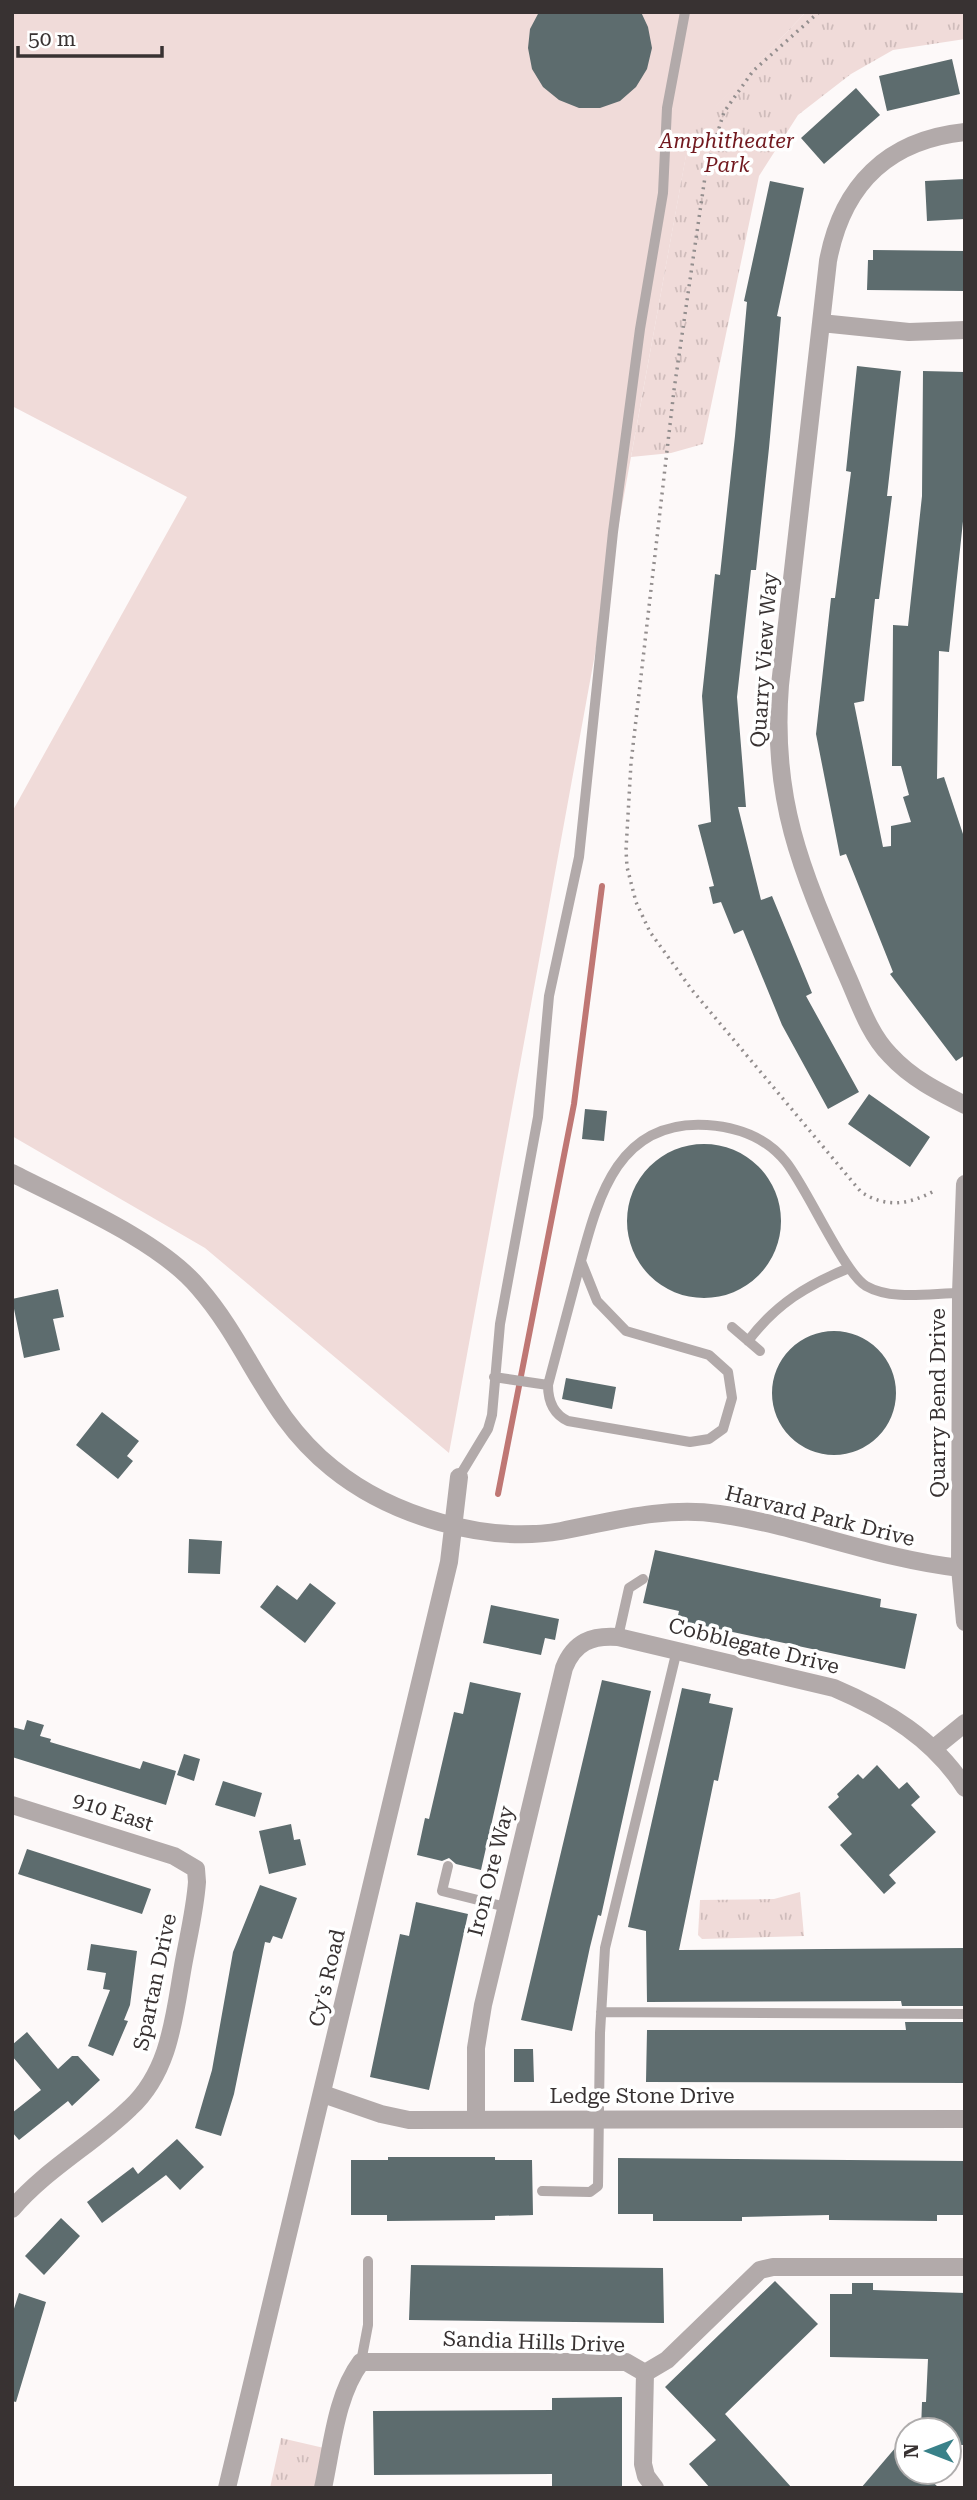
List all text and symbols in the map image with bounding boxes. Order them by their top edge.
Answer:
scale bar [18,14,161,58]
text: 50 m [28,27,76,51]
park label: Amphitheater Park [657,129,795,177]
street label: Quarry View Way [746,571,782,748]
street label: Quarry Bend Drive [926,1308,950,1498]
street label: Harvard Park Drive [723,1481,917,1551]
street label: Cobblegate Drive [666,1613,842,1679]
street label: 910 East [70,1788,156,1836]
street label: Iron Ore Way [463,1803,519,1939]
street label: Spartan Drive [129,1911,181,2053]
street label: Cy's Road [304,1926,350,2029]
street label: Ledge Stone Drive [549,2084,735,2108]
street label: Sandia Hills Drive [443,2327,625,2357]
north arrow [893,2416,963,2486]
text: N [900,2443,923,2458]

